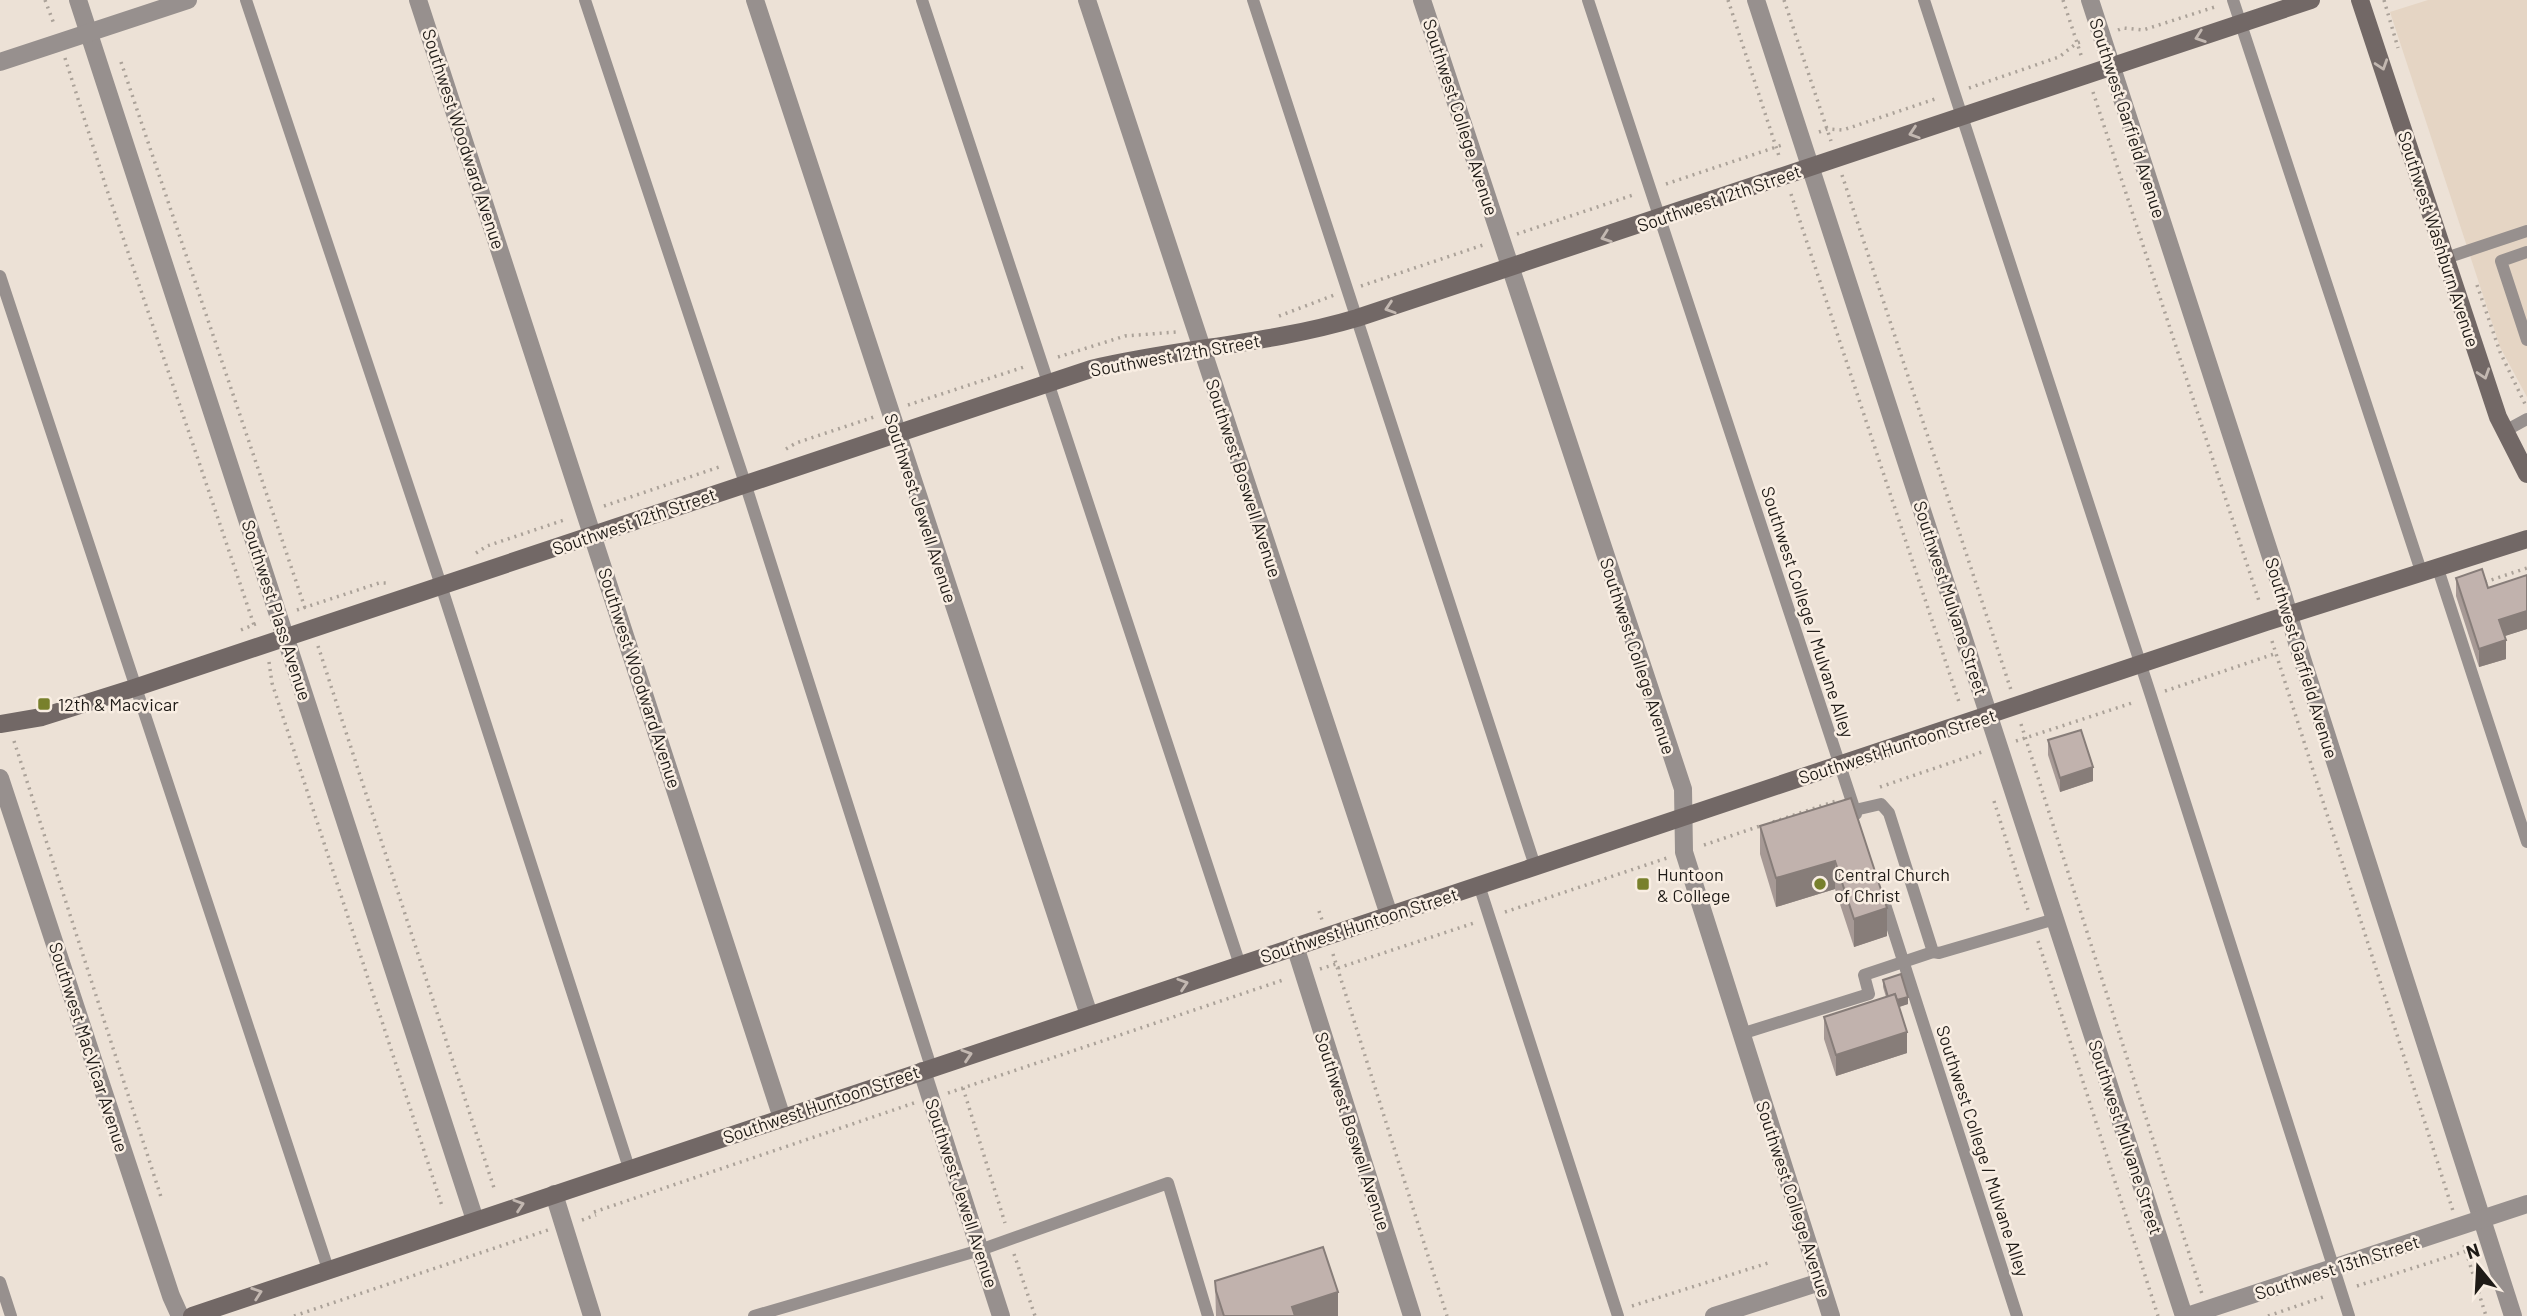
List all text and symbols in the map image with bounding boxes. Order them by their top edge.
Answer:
street label: Southwest Garfield Avenue [2085,15,2171,221]
street label: Southwest College Avenue [1419,16,1503,218]
street label: Southwest Woodward Avenue [418,26,510,252]
one-way arrow [2194,29,2206,43]
one-way arrow [2373,58,2388,70]
one-way arrow [1909,125,1921,139]
street label: Southwest Washburn Avenue [2394,128,2484,350]
street label: Southwest 12th Street [1634,160,1804,236]
one-way arrow [1600,229,1613,243]
one-way arrow [1384,299,1396,314]
street label: Southwest 12th Street [1088,329,1262,381]
one-way arrow [2476,367,2490,379]
street label: Southwest Boswell Avenue [1201,376,1287,580]
street label: Southwest Jewell Avenue [880,410,962,606]
street label: Southwest 12th Street [549,483,719,559]
street label: Southwest College / Mulvane Alley [1757,484,1859,740]
street label: Southwest Mulvane Street [1909,498,1993,698]
street label: Southwest Plass Avenue [237,517,317,703]
street label: Southwest College Avenue [1596,555,1680,757]
street label: Southwest Garfield Avenue [2261,555,2343,761]
street label: Southwest Woodward Avenue [594,565,686,791]
place label: 12th & Macvicar [58,693,179,715]
marker: 12th & Macvicar [36,696,52,712]
street label: Southwest Huntoon Street [1795,704,1999,788]
place label: Huntoon & College [1657,863,1730,906]
place label: Central Church of Christ [1834,863,1950,906]
marker: Huntoon & College [1635,876,1651,892]
marker: Central Church of Christ [1812,876,1828,892]
street label: Southwest Huntoon Street [1257,883,1461,967]
street label: Southwest MacVicar Avenue [45,939,133,1155]
one-way arrow [1176,978,1188,992]
street label: Southwest College / Mulvane Alley [1932,1023,2034,1279]
street label: Southwest Boswell Avenue [1310,1029,1396,1233]
street label: Southwest Mulvane Street [2084,1037,2168,1237]
one-way arrow [960,1049,972,1063]
street label: Southwest Huntoon Street [720,1060,922,1148]
street label: Southwest Jewell Avenue [921,1095,1003,1291]
street label: Southwest College Avenue [1752,1098,1836,1300]
one-way arrow [512,1199,524,1213]
street label: Southwest 13th Street [2252,1230,2422,1304]
north arrow [2443,1232,2513,1302]
text: N [2463,1237,2482,1263]
one-way arrow [250,1287,262,1301]

